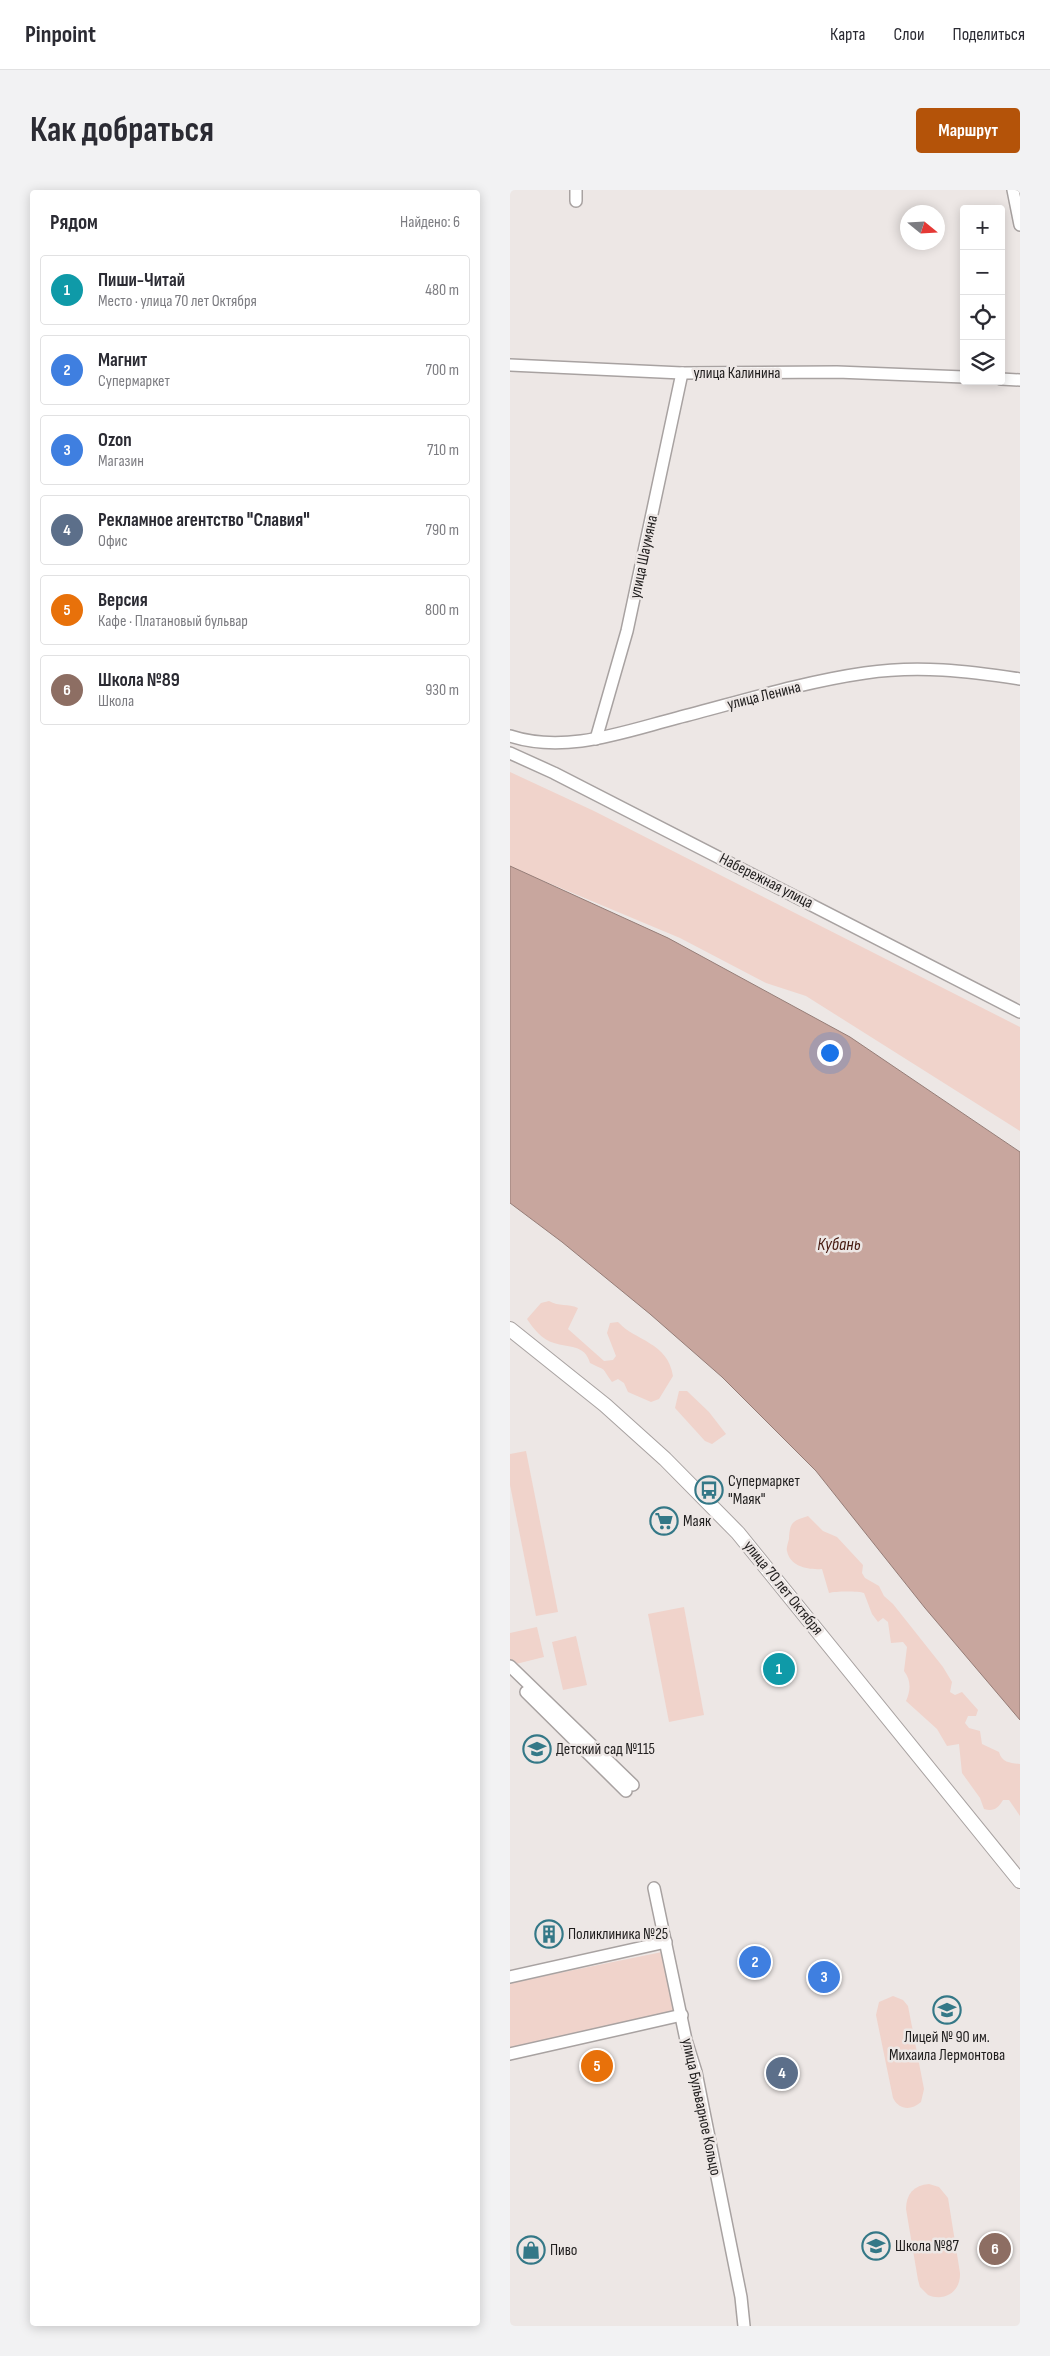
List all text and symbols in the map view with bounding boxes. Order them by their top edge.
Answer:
text: Pinpoint [25,20,96,49]
text: Карта [830,24,866,45]
text: Слои [894,24,925,45]
text: Поделиться [953,24,1025,45]
button: Маршрут [916,108,1020,153]
text: Как добраться [30,109,214,152]
north arrow [900,205,945,250]
map controls [960,205,1005,385]
button: + [960,205,1005,250]
text: Рядом [50,210,98,235]
text: Найдено: 6 [400,213,460,232]
button: − [960,250,1005,295]
text: Пиши-Читай [98,269,185,292]
text: 1 [64,281,70,300]
text: 480 m [425,281,459,300]
text: Место · улица 70 лет Октября [98,292,257,311]
button: locate [960,295,1005,340]
button: layers [960,340,1005,385]
text: Магнит [98,349,147,372]
text: 2 [63,361,71,380]
text: 700 m [426,361,459,380]
street label: улица Калинина [693,364,781,383]
text: Супермаркет [98,372,170,391]
text: Ozon [98,429,132,452]
text: 3 [63,441,71,460]
text: 710 m [427,441,459,460]
text: Магазин [98,452,144,471]
text: Рекламное агентство "Славия" [98,509,310,532]
street label: улица Шаумяна [626,514,662,600]
text: 4 [63,521,71,540]
text: 790 m [426,521,459,540]
text: Офис [98,532,128,551]
text: Версия [98,589,148,612]
text: 5 [63,601,71,620]
text: 800 m [425,601,459,620]
text: Кафе · Платановый бульвар [98,612,248,631]
text: Школа №89 [98,669,180,692]
street label: улица Ленина [725,678,803,714]
text: 6 [63,681,71,700]
text: 930 m [425,681,459,700]
text: Школа [98,692,134,711]
street label: Набережная улица [716,849,816,913]
your location [817,1040,843,1066]
water label: Кубань [817,1234,861,1255]
place label: Супермаркет "Маяк" [728,1472,801,1509]
bus stop icon: Супермаркет "Маяк" [694,1475,724,1505]
supermarket icon: Маяк [649,1506,679,1536]
place label: Маяк [683,1512,712,1531]
street label: улица 70 лет Октября [739,1537,827,1639]
pin: 1 [763,1650,795,1688]
school or university icon: Детский сад №115 [522,1734,552,1764]
place label: Детский сад №115 [556,1740,655,1759]
building icon: Поликлиника №25 [534,1919,564,1949]
place label: Поликлиника №25 [568,1925,668,1944]
pin: 2 [739,1943,771,1981]
pin: 3 [808,1958,840,1996]
school or university icon: Лицей № 90 им. Михаила Лермонтова [932,1995,962,2025]
place label: Лицей № 90 им. Михаила Лермонтова [889,2028,1005,2065]
street label: улица Бульварное Кольцо [677,2037,725,2177]
pin: 5 [581,2047,613,2085]
pin: 4 [766,2054,798,2092]
pin: 6 [979,2230,1011,2268]
school or university icon: Школа №87 [861,2231,891,2261]
shop icon: Пиво [516,2235,546,2265]
place label: Школа №87 [895,2237,960,2256]
place label: Пиво [550,2241,577,2260]

